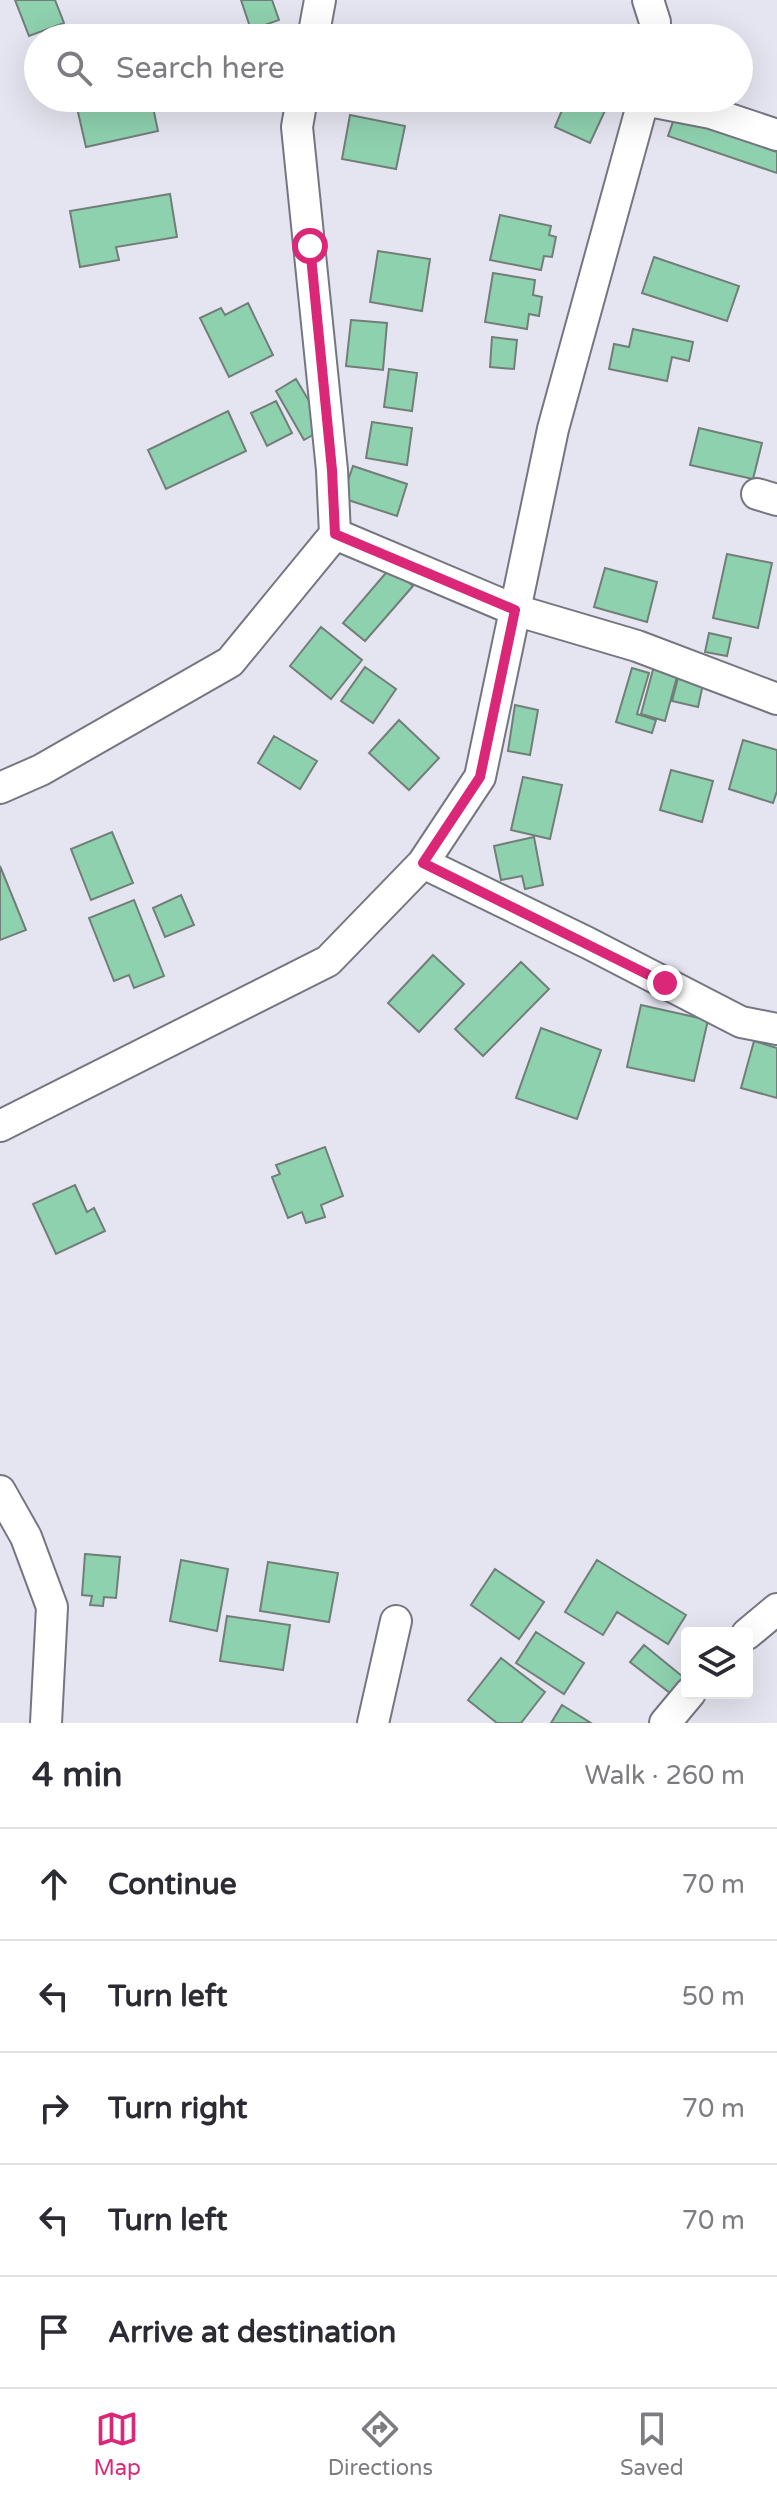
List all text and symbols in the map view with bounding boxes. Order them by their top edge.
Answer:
search box [24,24,753,112]
icon: search [52,46,96,90]
text: Search here [116,50,285,87]
route start [292,228,328,264]
route end [647,965,683,1001]
map controls [681,1627,753,1699]
button: layers [681,1627,753,1699]
text: 4 min [32,1755,123,1796]
text: Walk · 260 m [585,1760,745,1791]
icon: ahead [32,1862,76,1906]
text: Continue [108,1866,237,1903]
text: 70 m [682,1869,745,1900]
icon: left [32,1974,76,2018]
text: Turn left [108,1978,227,2015]
text: 50 m [682,1981,745,2012]
icon: right [32,2086,76,2130]
text: Turn right [108,2090,248,2127]
text: 70 m [682,2093,745,2124]
icon: left [32,2198,76,2242]
text: Turn left [108,2202,227,2239]
text: 70 m [682,2205,745,2236]
icon: arrive [32,2310,76,2354]
text: Arrive at destination [108,2314,396,2351]
tab: Map [93,2407,141,2481]
tab: Directions [328,2407,433,2481]
tab: Saved [620,2407,684,2481]

